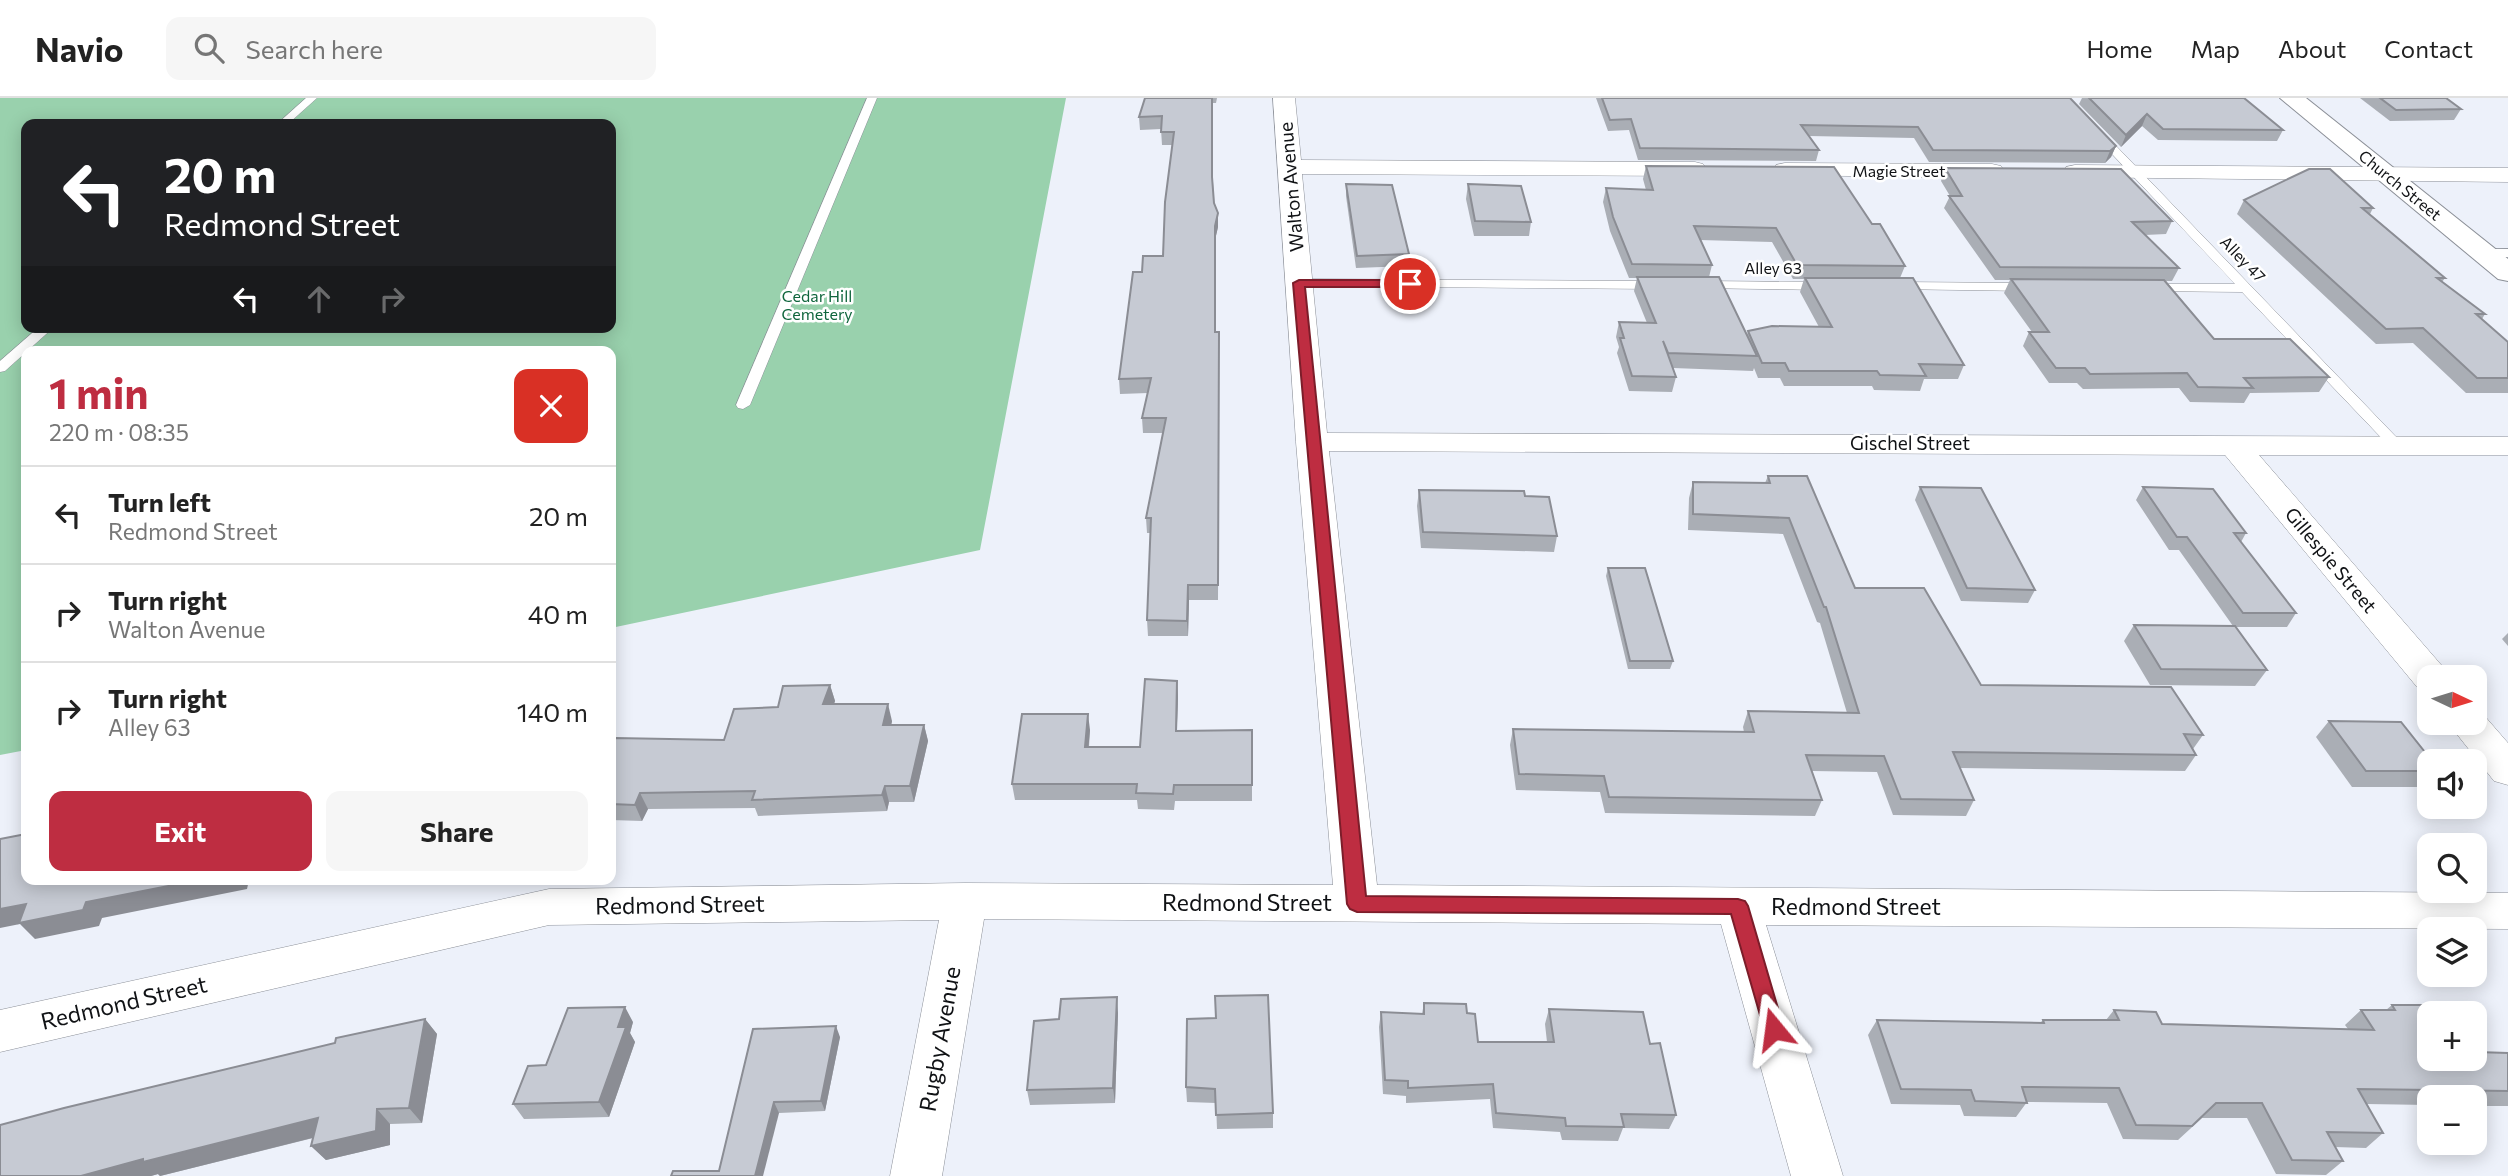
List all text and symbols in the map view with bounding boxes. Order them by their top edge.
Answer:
search box [166,17,656,80]
text: Navio [35,28,124,69]
icon: search [190,29,228,67]
text: Search here [246,33,383,64]
text: Home [2087,34,2153,63]
text: Map [2191,34,2240,63]
text: About [2278,34,2346,63]
text: Contact [2384,34,2473,63]
street label: Walton Avenue [1273,121,1308,253]
text: 20 m [164,143,276,203]
street label: Church Street [2355,146,2446,224]
icon: left [49,147,140,238]
street label: Magie Street [1852,161,1946,180]
text: Redmond Street [164,203,400,243]
street label: Alley 47 [2217,232,2270,286]
pin [1380,254,1440,314]
street label: Alley 63 [1744,258,1802,277]
icon: arrive [1391,265,1429,303]
icon: left [227,280,265,318]
icon: ahead [300,280,338,318]
icon: right [373,280,411,318]
park label: Cedar Hill Cemetery [781,286,853,323]
text: 1 min [49,366,149,418]
button: close [514,369,588,443]
text: 220 m · 08:35 [49,418,189,446]
street label: Gischel Street [1850,431,1970,454]
text: Turn left [108,486,211,517]
icon: left [49,496,87,534]
text: 20 m [529,500,588,531]
street label: Gillespie Street [2281,502,2382,617]
text: Redmond Street [108,517,278,545]
text: Turn right [108,584,227,615]
icon: right [49,594,87,632]
text: 40 m [528,598,588,629]
text: Walton Avenue [108,615,265,643]
north arrow [2417,665,2487,735]
map controls [2417,665,2487,1155]
text: Turn right [108,682,227,713]
icon: right [49,692,87,730]
text: 140 m [517,696,588,727]
text: Alley 63 [108,713,191,741]
button: sound [2417,749,2487,819]
button: Exit [49,791,312,871]
button: Share [326,791,588,871]
button: search [2417,833,2487,903]
street label: Redmond Street [1162,888,1332,916]
street label: Redmond Street [595,889,765,919]
street label: Redmond Street [1771,892,1941,920]
button: layers [2417,917,2487,987]
street label: Rugby Avenue [912,964,966,1114]
street label: Redmond Street [38,969,210,1035]
position arrow [1737,992,1811,1066]
button: + [2417,1001,2487,1071]
button: − [2417,1085,2487,1155]

